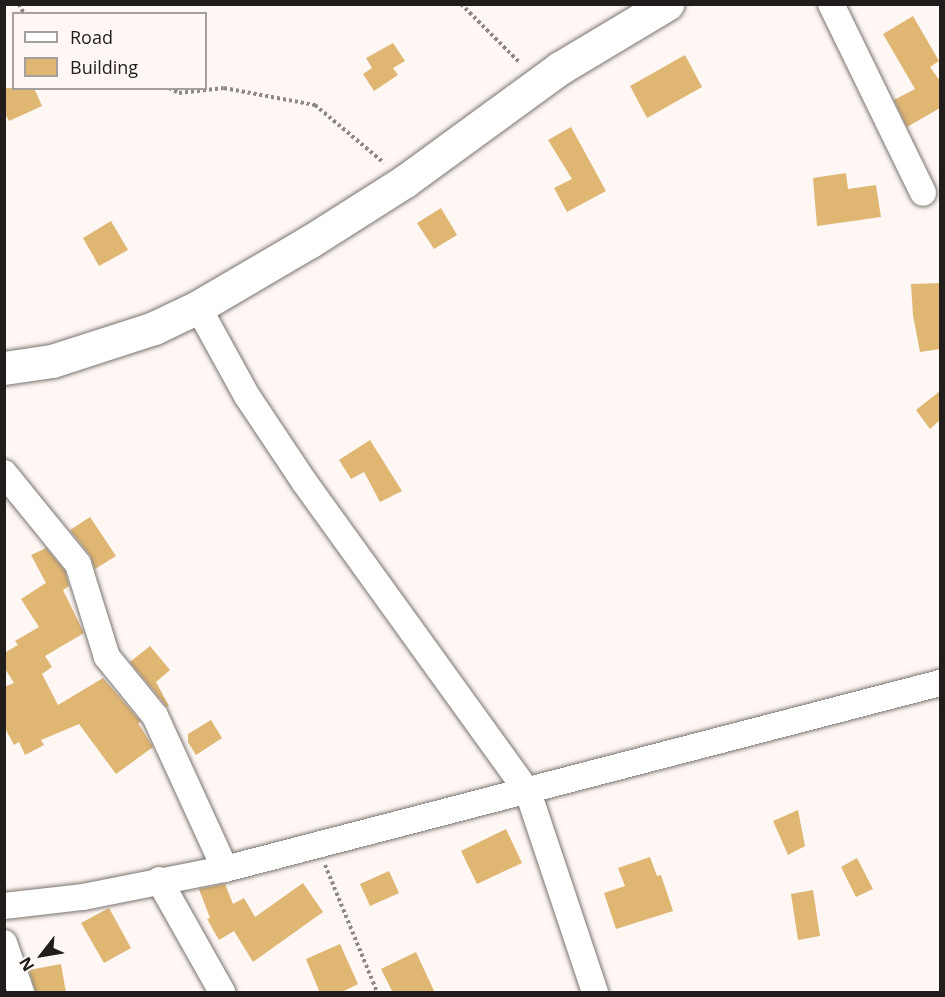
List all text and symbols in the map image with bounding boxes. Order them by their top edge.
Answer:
legend [12,12,207,90]
text: Road [70,25,113,49]
text: Building [70,55,138,79]
north arrow [12,925,72,985]
text: N [14,953,39,976]

